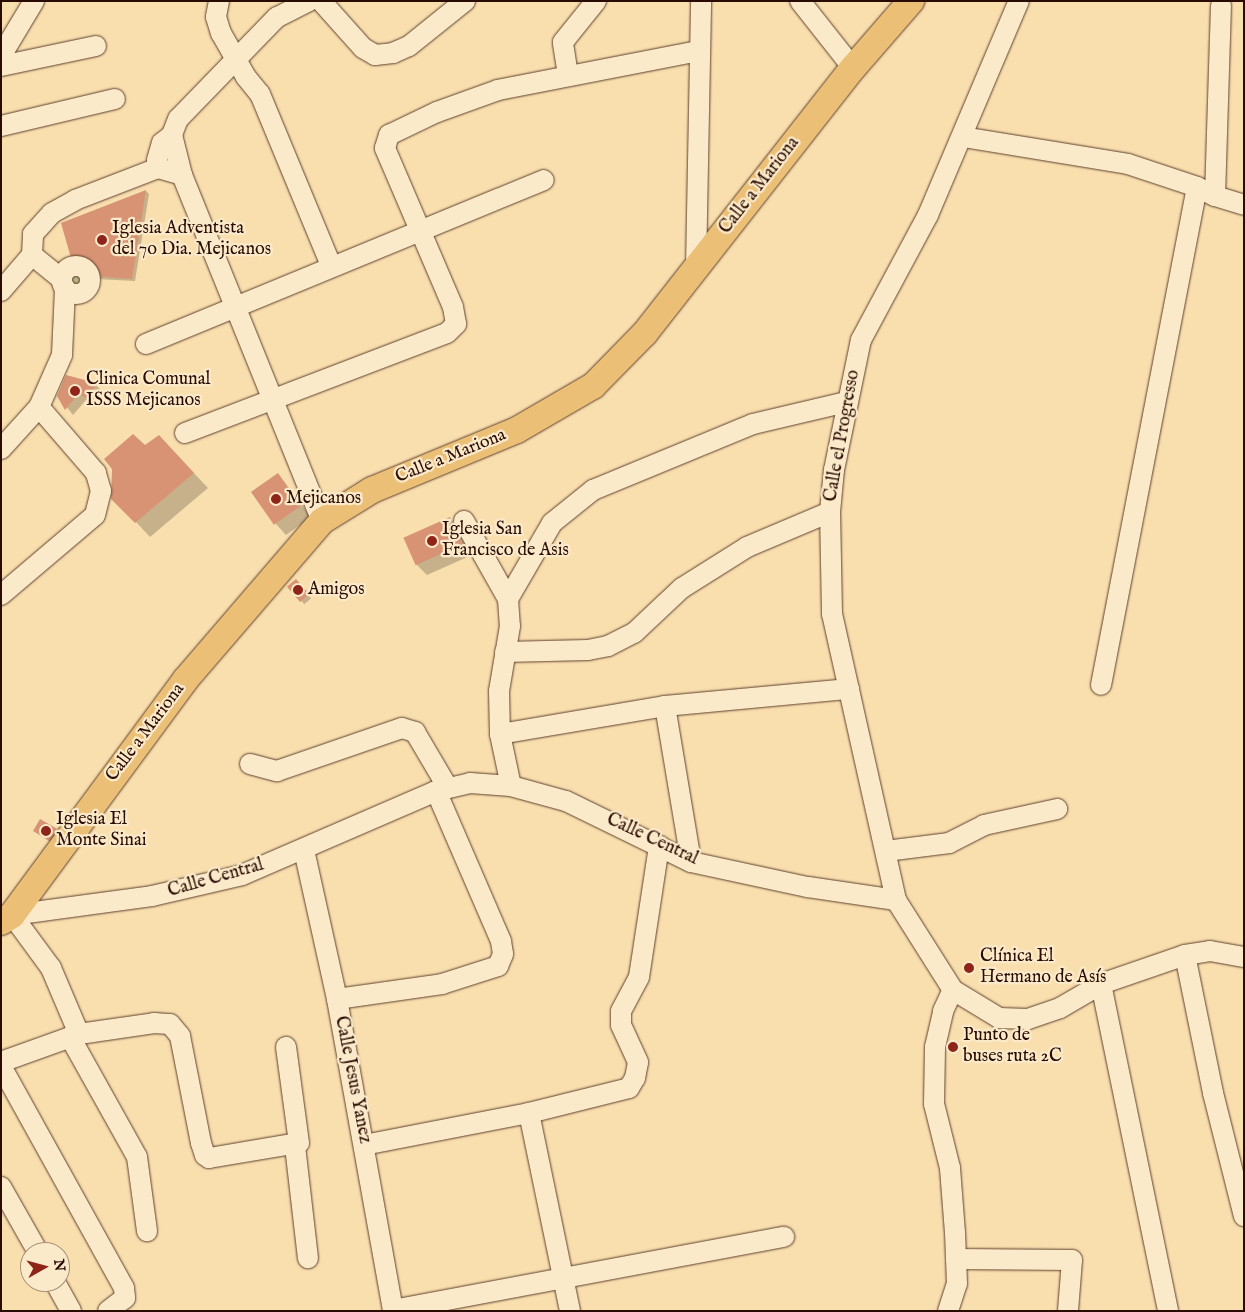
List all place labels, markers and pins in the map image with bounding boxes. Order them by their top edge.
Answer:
place label: Iglesia Adventista del 7o Dia. Mejicanos [112,219,271,262]
marker: Iglesia Adventista del 7o Dia. Mejicanos [96,234,108,246]
place label: Clinica Comunal ISSS Mejicanos [86,370,210,412]
marker: Clinica Comunal ISSS Mejicanos [68,384,82,398]
place label: Mejicanos [286,488,361,510]
marker: Mejicanos [270,493,282,505]
place label: Iglesia San Francisco de Asis [442,520,569,562]
marker: Iglesia San Francisco de Asis [426,535,438,547]
place label: Amigos [308,579,365,601]
marker: Amigos [292,584,304,596]
place label: Iglesia El Monte Sinai [56,810,147,852]
marker: Iglesia El Monte Sinai [40,825,52,837]
place label: Clínica El Hermano de Asís [980,947,1106,990]
marker: Clínica El Hermano de Asís [962,961,976,975]
place label: Punto de buses ruta 2C [963,1026,1062,1068]
marker: Punto de buses ruta 2C [947,1041,959,1053]

